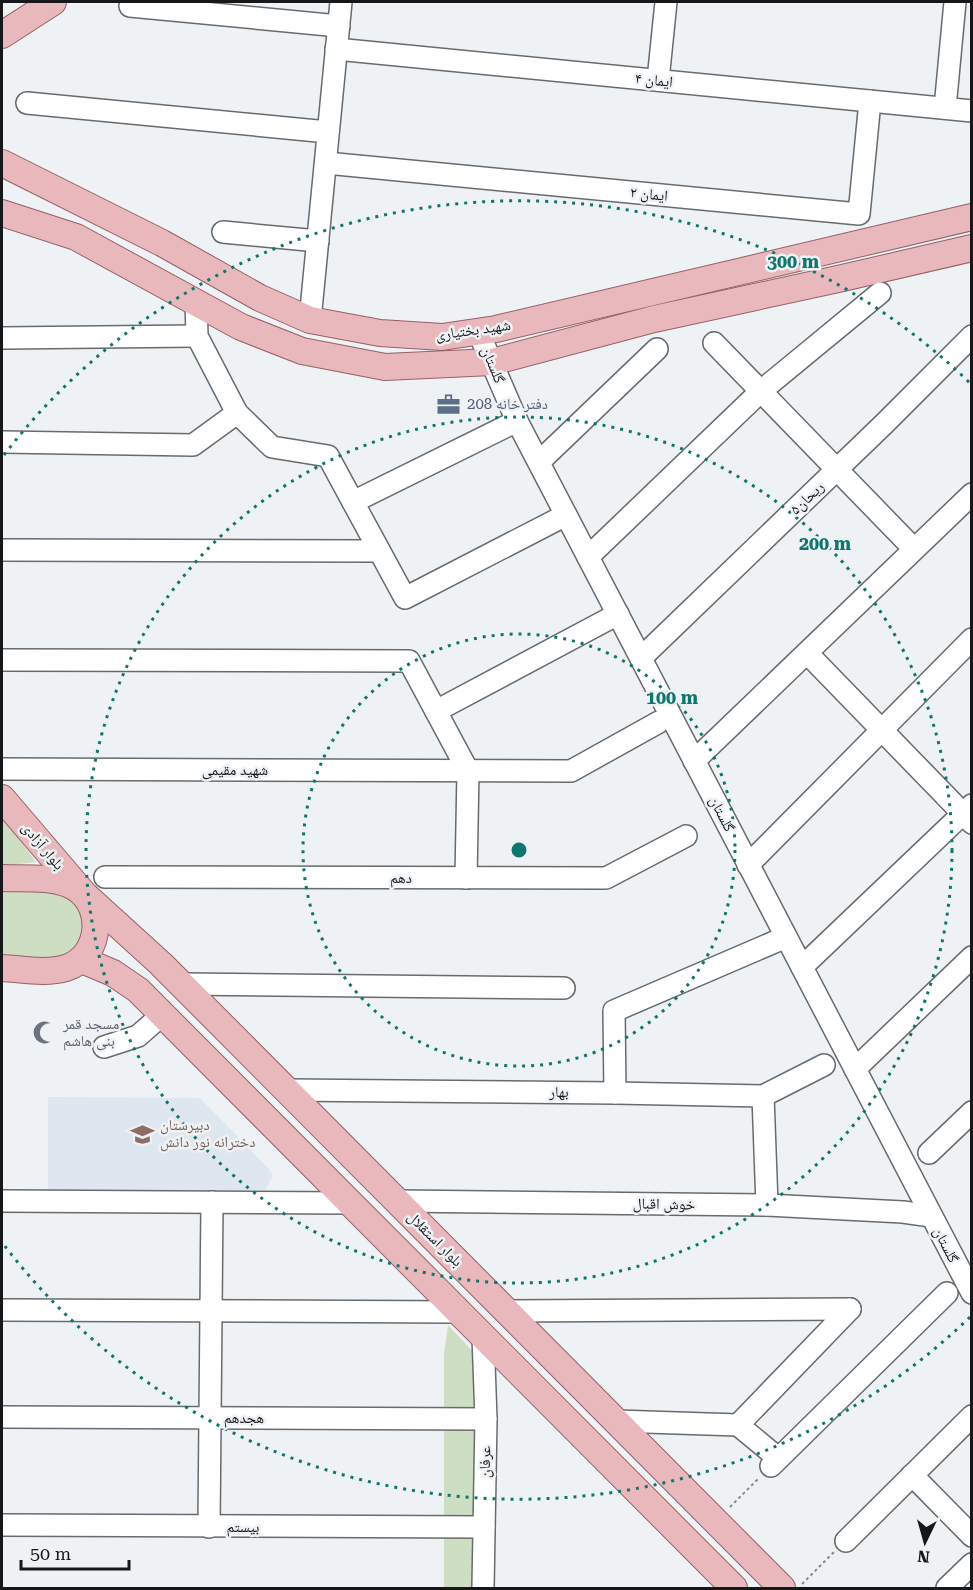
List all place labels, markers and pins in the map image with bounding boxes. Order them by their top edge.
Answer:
office icon: دفتر خانه 208 [436,391,462,417]
place label: دفتر خانه 208 [467,395,548,413]
centre of rings [509,840,529,860]
place label: مسجد قمر بنی هاشم [62,1015,119,1051]
mosque icon: مسجد قمر بنی هاشم [32,1020,58,1046]
place label: دبیرستان دخترانه نور دانش [160,1116,255,1152]
school or university icon: دبیرستان دخترانه نور دانش [129,1121,155,1147]

